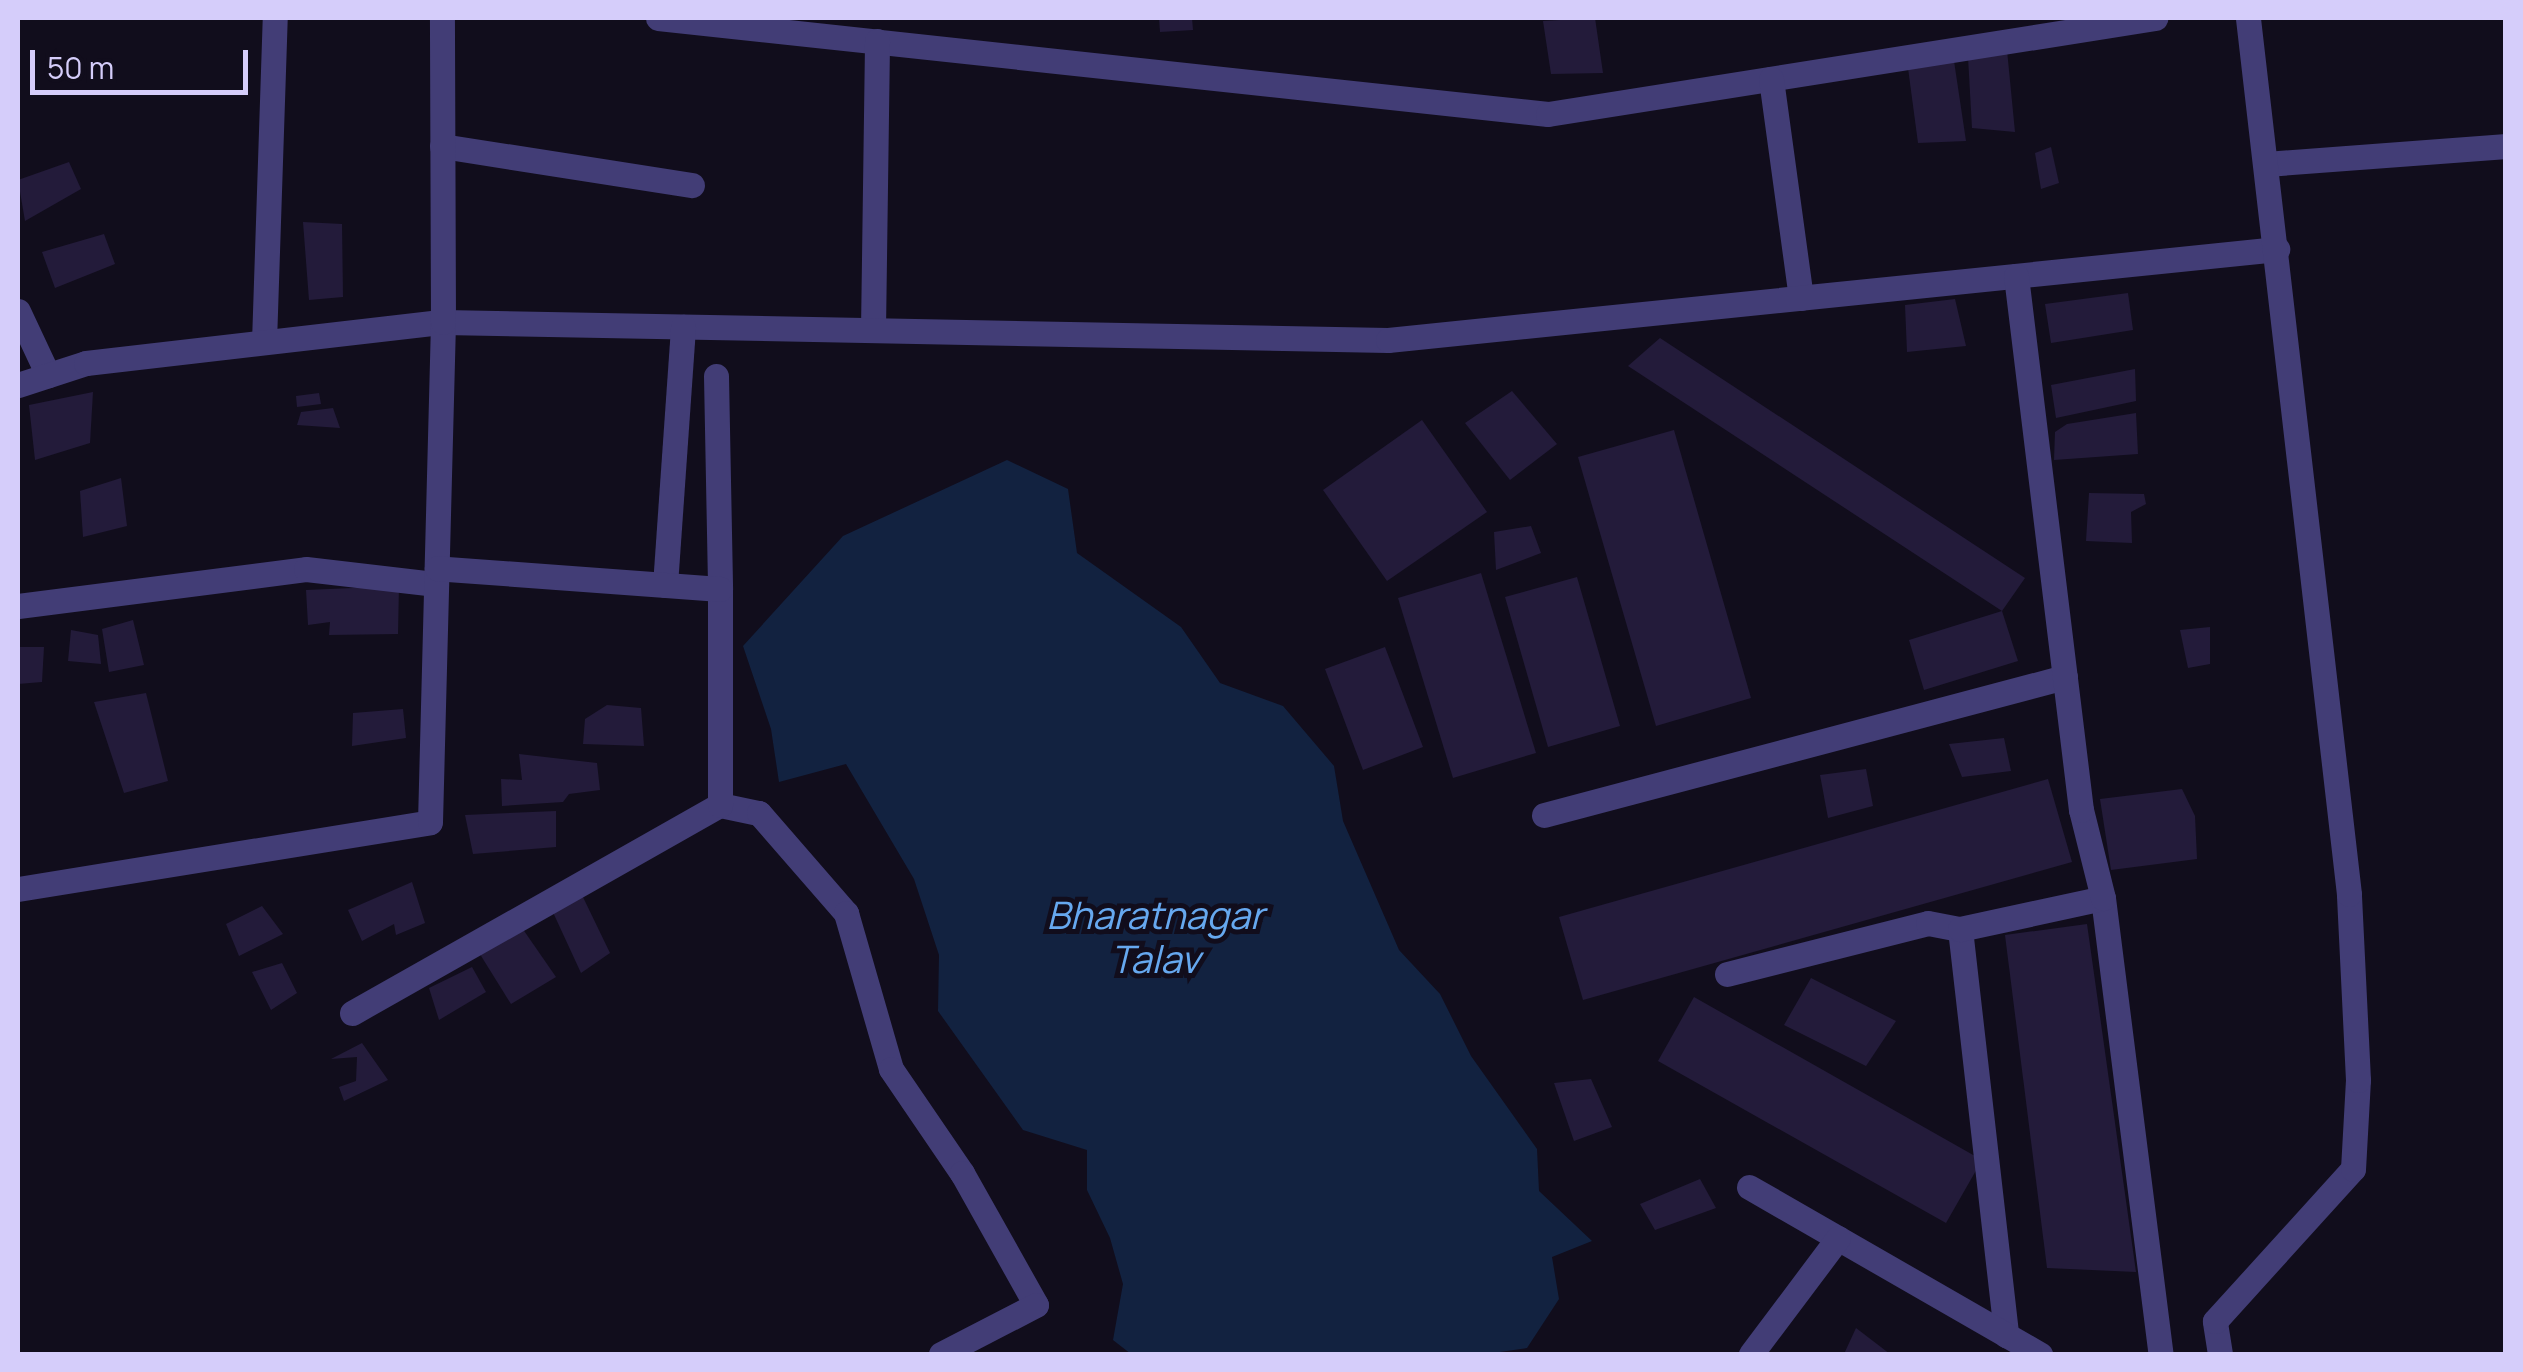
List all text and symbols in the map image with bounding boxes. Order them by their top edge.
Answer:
scale bar [35,30,252,92]
text: 50 m [47,47,114,88]
water label: Bharatnagar Talav [1046,892,1264,982]

